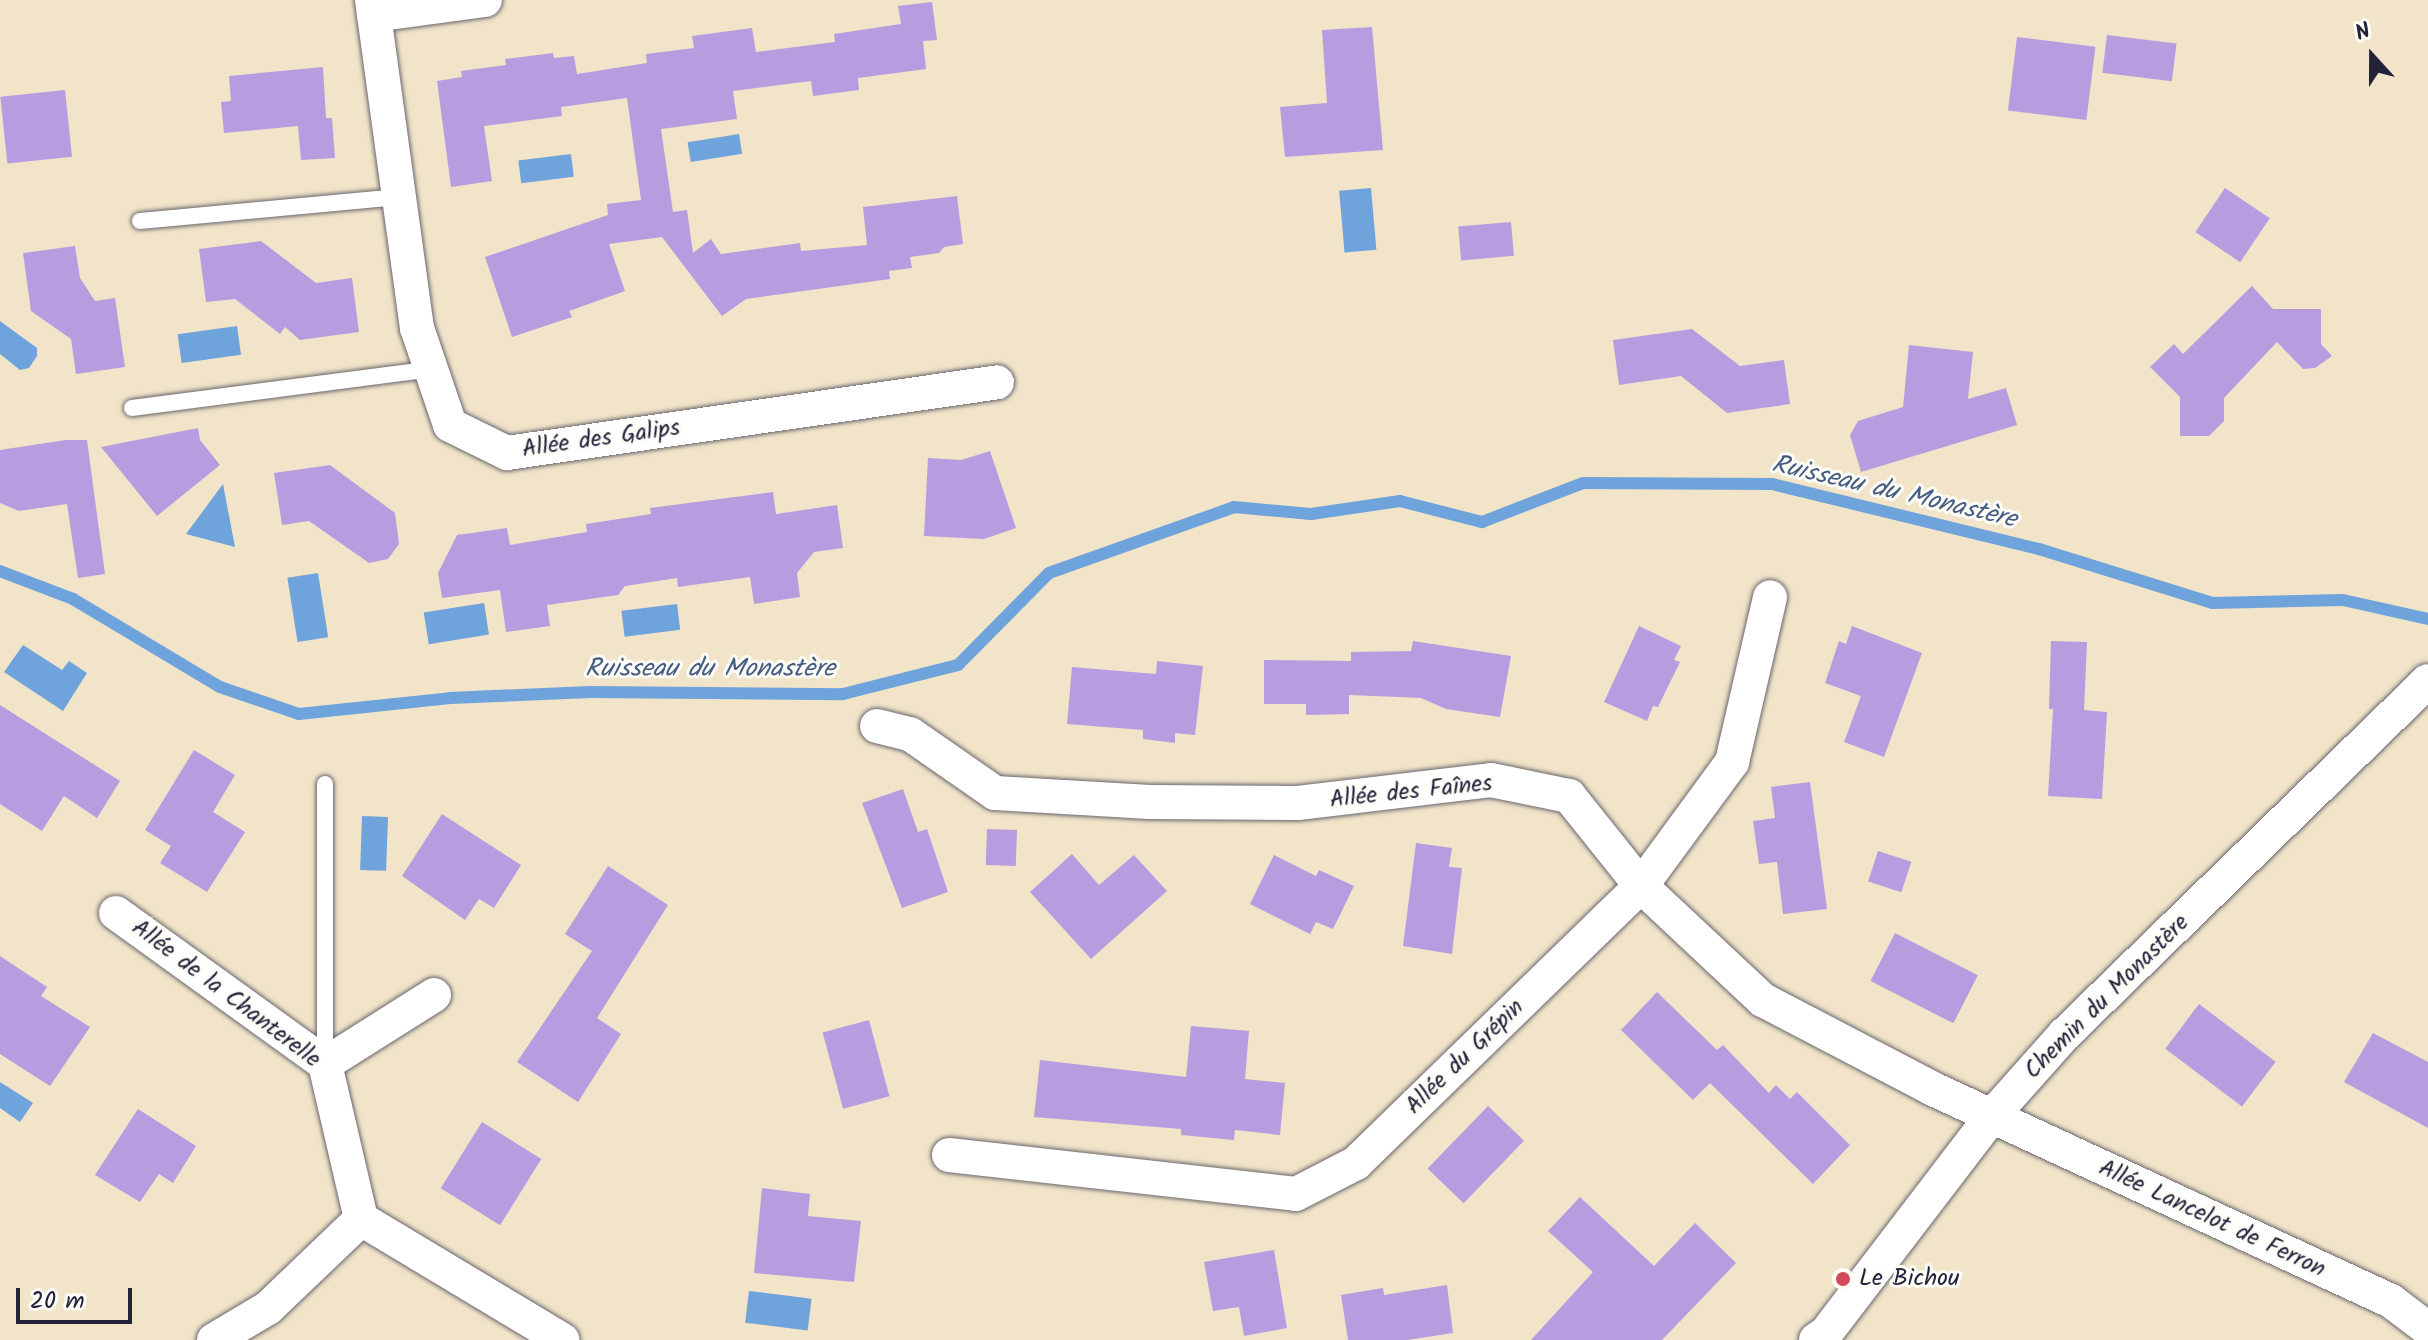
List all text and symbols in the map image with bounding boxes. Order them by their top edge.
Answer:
text: N [2350,14,2376,52]
north arrow [2332,16,2412,96]
street label: Allée des Galips [520,414,682,464]
water label: Ruisseau du Monastère [1769,450,2019,536]
water label: Ruisseau du Monastère [585,654,835,686]
street label: Allée des Faînes [1328,769,1494,815]
street label: Chemin du Monastère [2019,909,2195,1085]
street label: Allée de la Chanterelle [126,914,326,1074]
street label: Allée du Grépin [1400,993,1530,1121]
street label: Allée Lancelot de Ferron [2094,1154,2330,1284]
place label: Le Bichou [1859,1265,1959,1293]
marker: Le Bichou [1834,1270,1852,1288]
scale bar [20,1272,136,1322]
text: 20 m [30,1282,85,1321]

